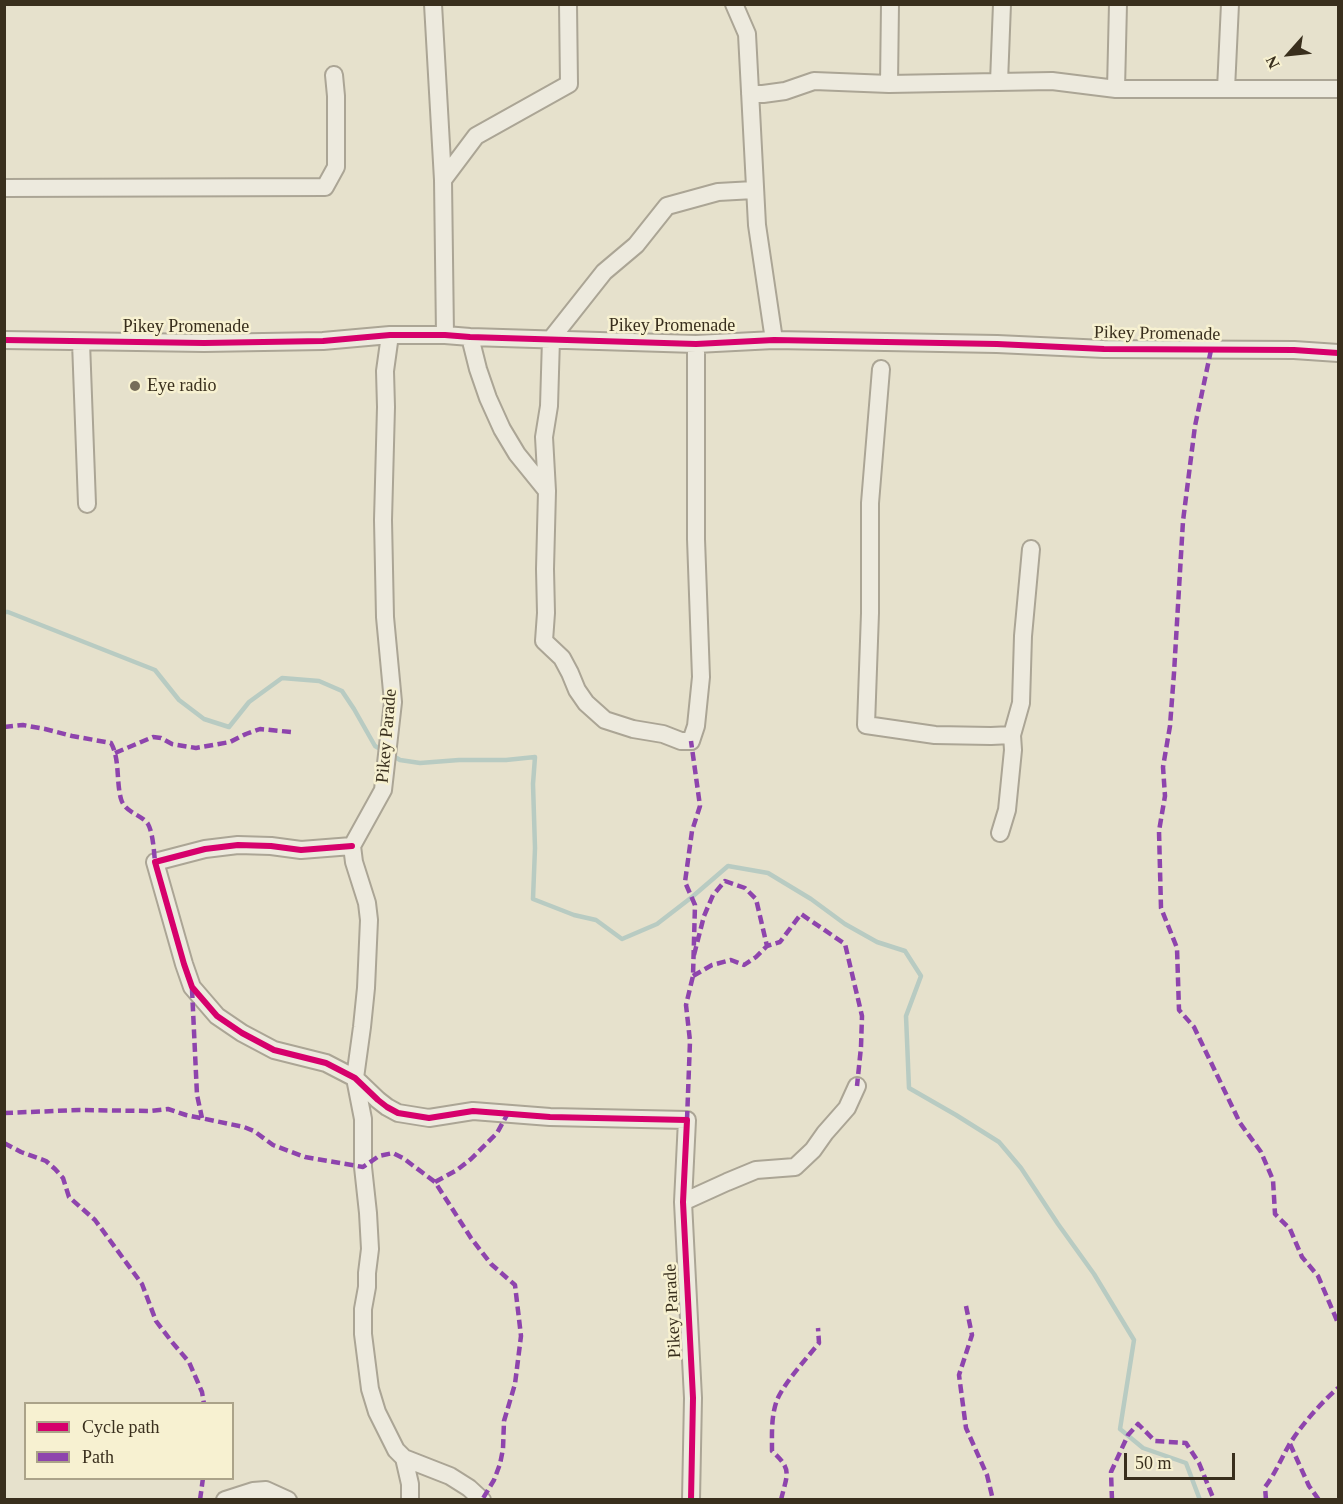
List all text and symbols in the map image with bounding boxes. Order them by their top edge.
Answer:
north arrow [1259,24,1319,84]
text: N [1262,53,1283,71]
street label: Pikey Promenade [609,315,735,337]
street label: Pikey Promenade [123,316,249,338]
street label: Pikey Promenade [1094,322,1220,346]
place label: Eye radio [147,375,216,397]
marker: Eye radio [128,379,142,393]
street label: Pikey Parade [372,688,402,784]
street label: Pikey Parade [660,1263,686,1359]
legend [24,1402,234,1480]
text: Cycle path [82,1417,159,1437]
scale bar [1127,1441,1238,1479]
text: Path [82,1447,114,1467]
text: 50 m [1135,1453,1172,1473]

